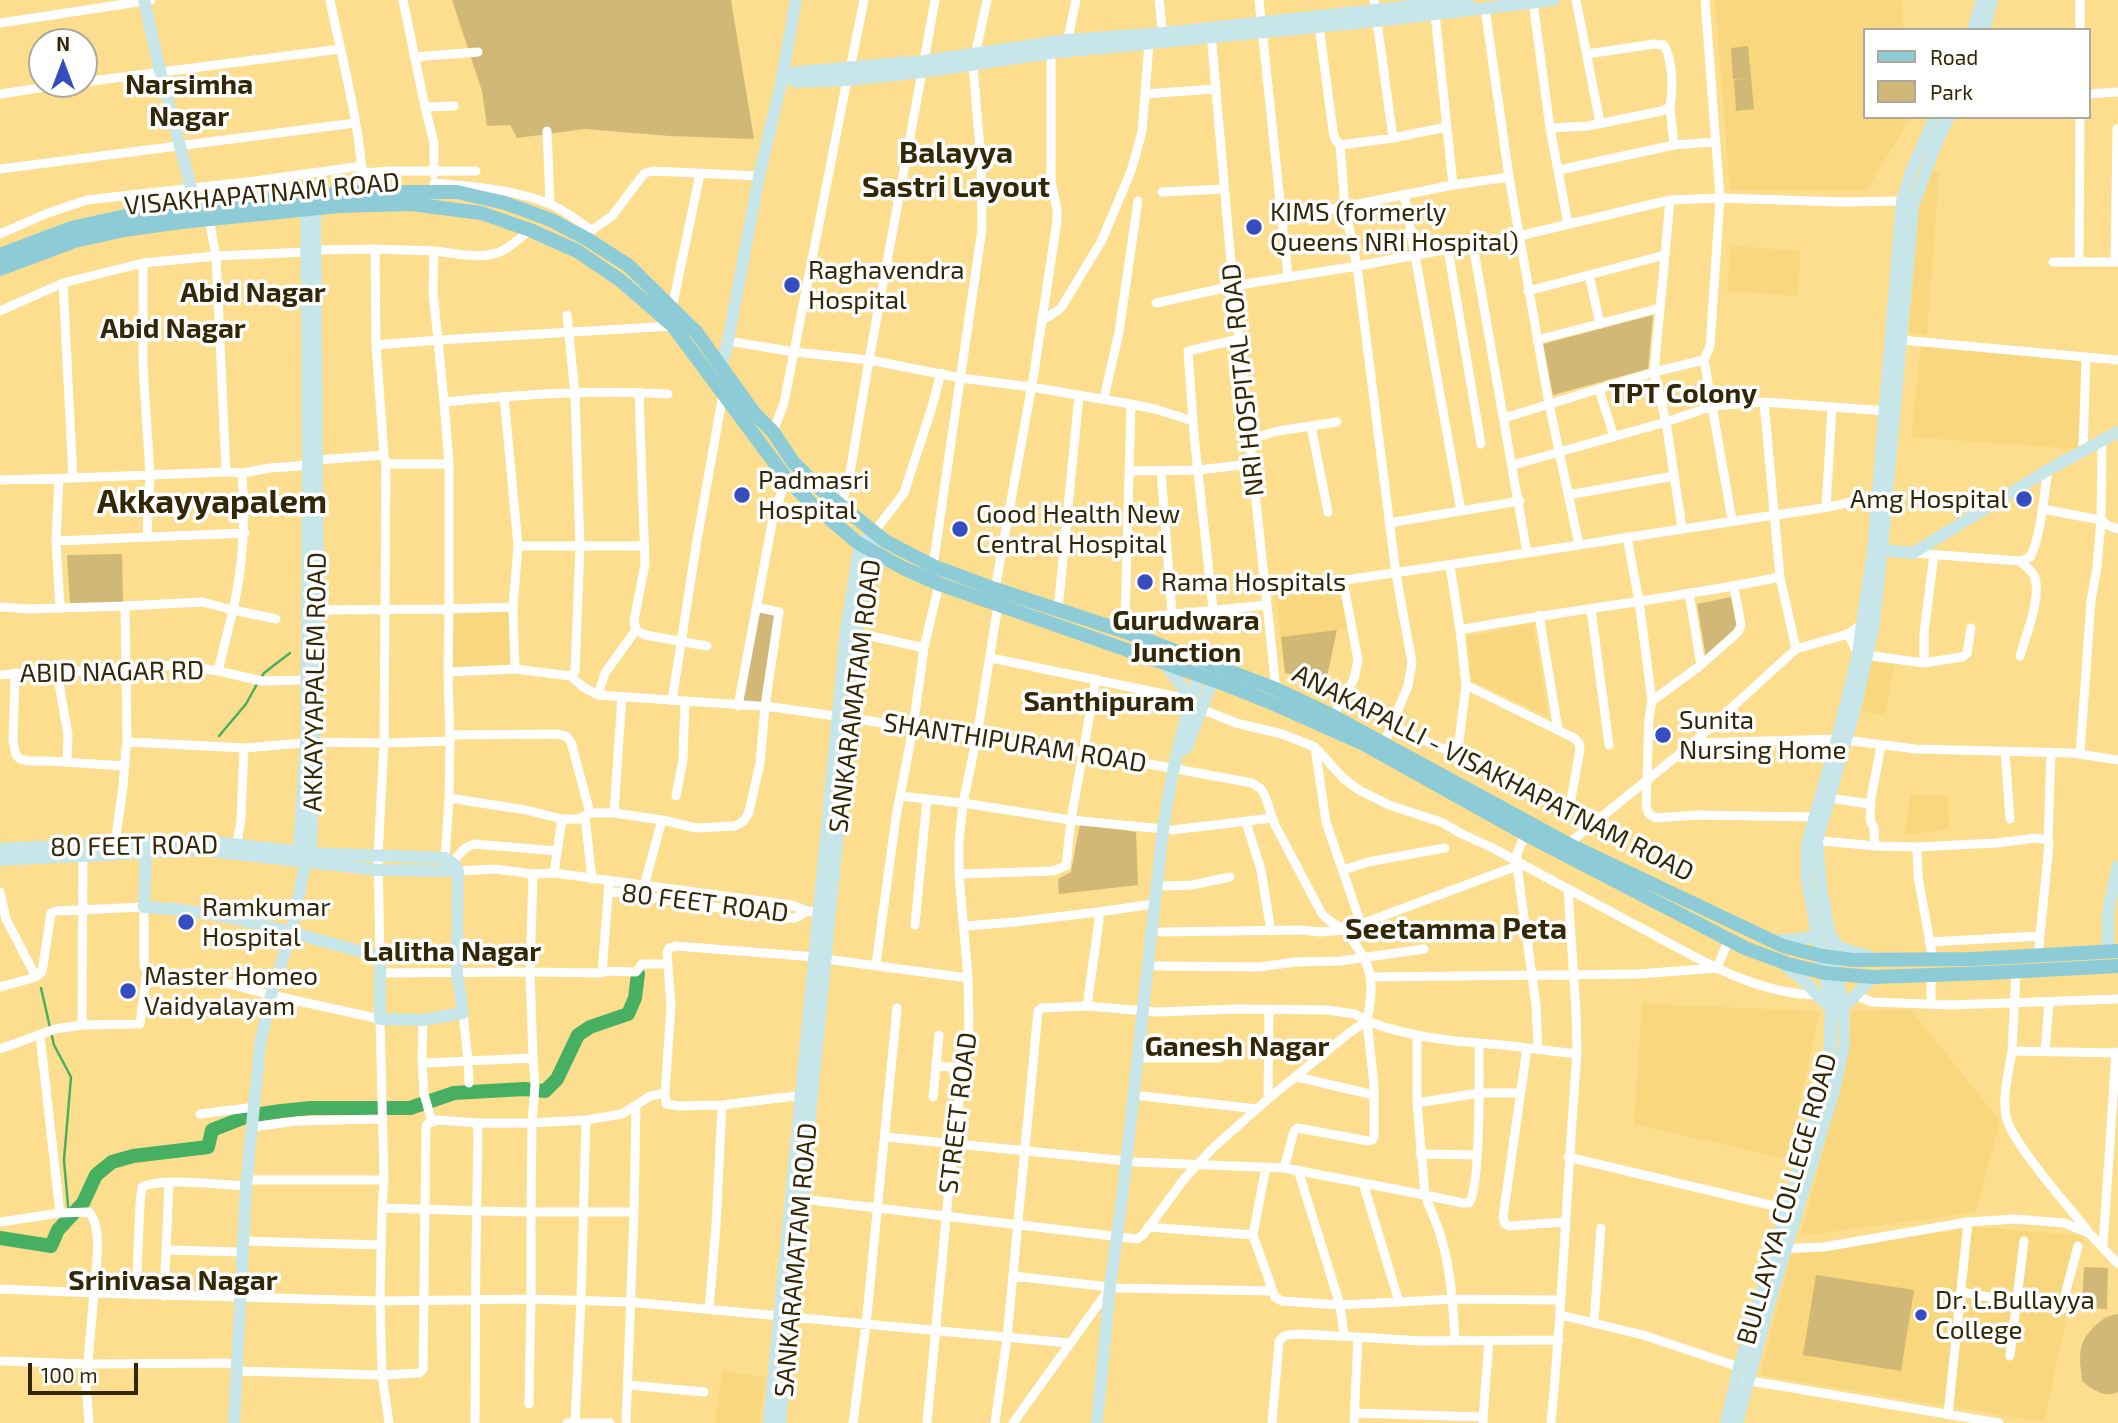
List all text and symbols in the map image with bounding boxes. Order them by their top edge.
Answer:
north arrow [28,28,98,98]
legend [1862,28,2090,119]
text: N [56,32,70,55]
text: Road [1930,44,1978,69]
district label: Narsimha Nagar [125,68,253,134]
text: Park [1930,79,1973,104]
district label: Balayya Sastri Layout [862,135,1050,206]
street label: VISAKHAPATNAM ROAD [123,166,401,222]
place label: KIMS (formerly Queens NRI Hospital) [1270,196,1519,258]
marker: KIMS (formerly Queens NRI Hospital) [1244,217,1264,237]
place label: Raghavendra Hospital [808,254,965,316]
street label: NRI HOSPITAL ROAD [1215,262,1271,498]
marker: Raghavendra Hospital [782,275,802,295]
district label: Abid Nagar [180,276,326,310]
district label: Abid Nagar [100,312,246,346]
district label: TPT Colony [1609,377,1757,411]
place label: Padmasri Hospital [758,464,870,526]
district label: Akkayyapalem [97,482,327,522]
place label: Amg Hospital [1850,483,2008,515]
marker: Padmasri Hospital [732,485,752,505]
marker: Amg Hospital [2014,489,2034,509]
place label: Good Health New Central Hospital [976,498,1180,560]
marker: Good Health New Central Hospital [950,519,970,539]
street label: AKKAYYAPALEM ROAD [297,552,333,812]
street label: SANKARAMATAM ROAD [823,557,887,835]
place label: Rama Hospitals [1161,566,1346,598]
marker: Rama Hospitals [1135,572,1155,592]
district label: Gurudwara Junction [1112,604,1260,670]
street label: ABID NAGAR RD [20,655,204,689]
street label: ANAKAPALLI - VISAKHAPATNAM ROAD [1287,658,1699,888]
district label: Santhipuram [1023,685,1195,719]
place label: Sunita Nursing Home [1679,704,1847,766]
street label: SHANTHIPURAM ROAD [881,707,1149,779]
marker: Sunita Nursing Home [1653,725,1673,745]
street label: 80 FEET ROAD [50,829,218,863]
street label: 80 FEET ROAD [620,877,790,929]
place label: Ramkumar Hospital [202,891,331,953]
district label: Seetamma Peta [1345,911,1567,947]
marker: Ramkumar Hospital [176,912,196,932]
district label: Lalitha Nagar [363,935,541,969]
place label: Master Homeo Vaidyalayam [144,960,318,1021]
marker: Master Homeo Vaidyalayam [118,981,138,1001]
street label: STREET ROAD [933,1030,983,1196]
district label: Ganesh Nagar [1145,1030,1329,1064]
street label: BULLAYYA COLLEGE ROAD [1730,1050,1844,1348]
street label: SANKARAMATAM ROAD [768,1121,824,1399]
district label: Srinivasa Nagar [68,1264,278,1298]
place label: Dr. L.Bullayya College [1935,1284,2095,1346]
marker: Dr. L.Bullayya College [1913,1307,1929,1323]
scale bar [32,1350,142,1394]
text: 100 m [41,1362,98,1387]

